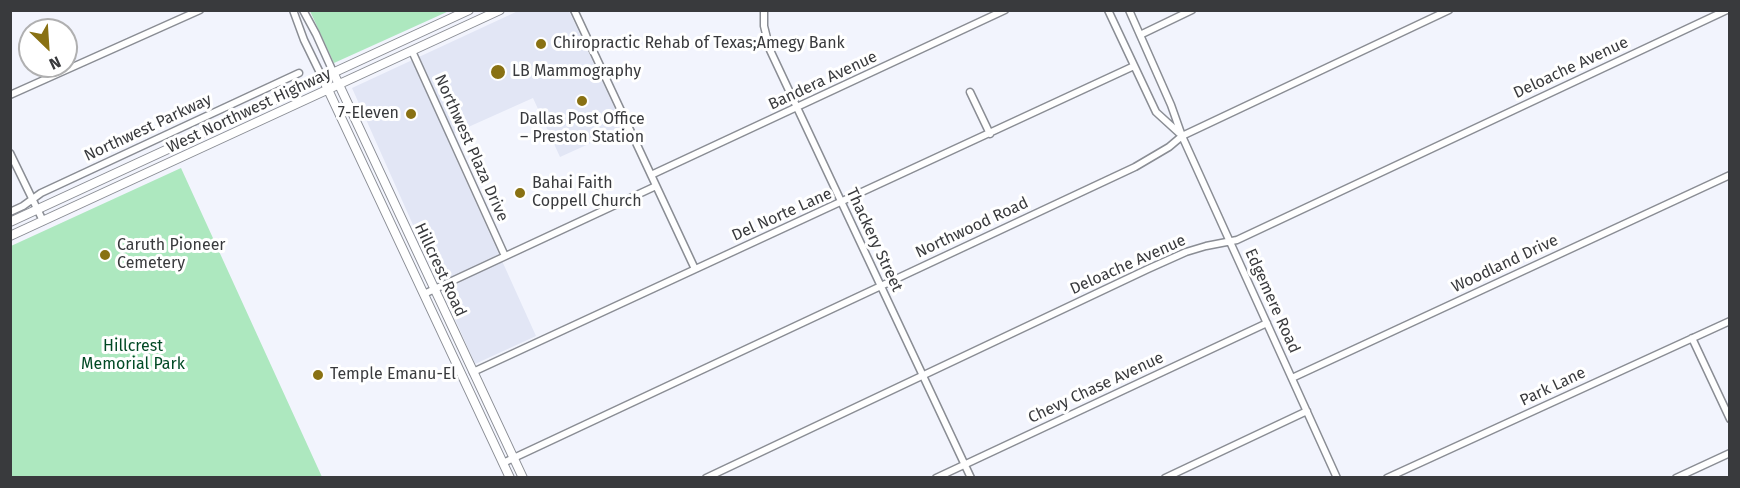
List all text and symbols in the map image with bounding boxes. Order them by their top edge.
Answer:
north arrow [18,18,78,78]
street label: Deloache Avenue [1510,33,1632,103]
place label: Chiropractic Rehab of Texas;Amegy Bank [553,34,845,54]
marker: Chiropractic Rehab of Texas;Amegy Bank [534,37,548,51]
street label: Bandera Avenue [766,47,880,115]
text: N [46,52,64,74]
place label: LB Mammography [512,62,641,82]
marker: LB Mammography [489,63,507,81]
street label: West Northwest Highway [164,64,334,158]
street label: Northwest Plaza Drive [430,71,512,225]
street label: Northwest Parkway [81,90,215,166]
marker: Dallas Post Office – Preston Station [575,94,589,108]
place label: 7-Eleven [338,104,399,124]
marker: 7-Eleven [404,107,418,121]
place label: Dallas Post Office – Preston Station [519,110,645,148]
place label: Bahai Faith Coppell Church [532,174,642,212]
street label: Del Norte Lane [729,184,835,246]
street label: Thackery Street [842,185,906,295]
marker: Bahai Faith Coppell Church [513,186,527,200]
street label: Northwood Road [912,193,1032,263]
street label: Hillcrest Road [410,220,470,320]
street label: Deloache Avenue [1067,231,1189,299]
street label: Woodland Drive [1449,231,1561,297]
place label: Caruth Pioneer Cemetery [117,236,226,274]
street label: Edgemere Road [1240,246,1304,356]
marker: Caruth Pioneer Cemetery [98,248,112,262]
park label: Hillcrest Memorial Park [81,337,185,375]
street label: Chevy Chase Avenue [1025,348,1167,428]
street label: Park Lane [1517,363,1589,411]
place label: Temple Emanu-El [330,365,456,385]
marker: Temple Emanu-El [311,368,325,382]

